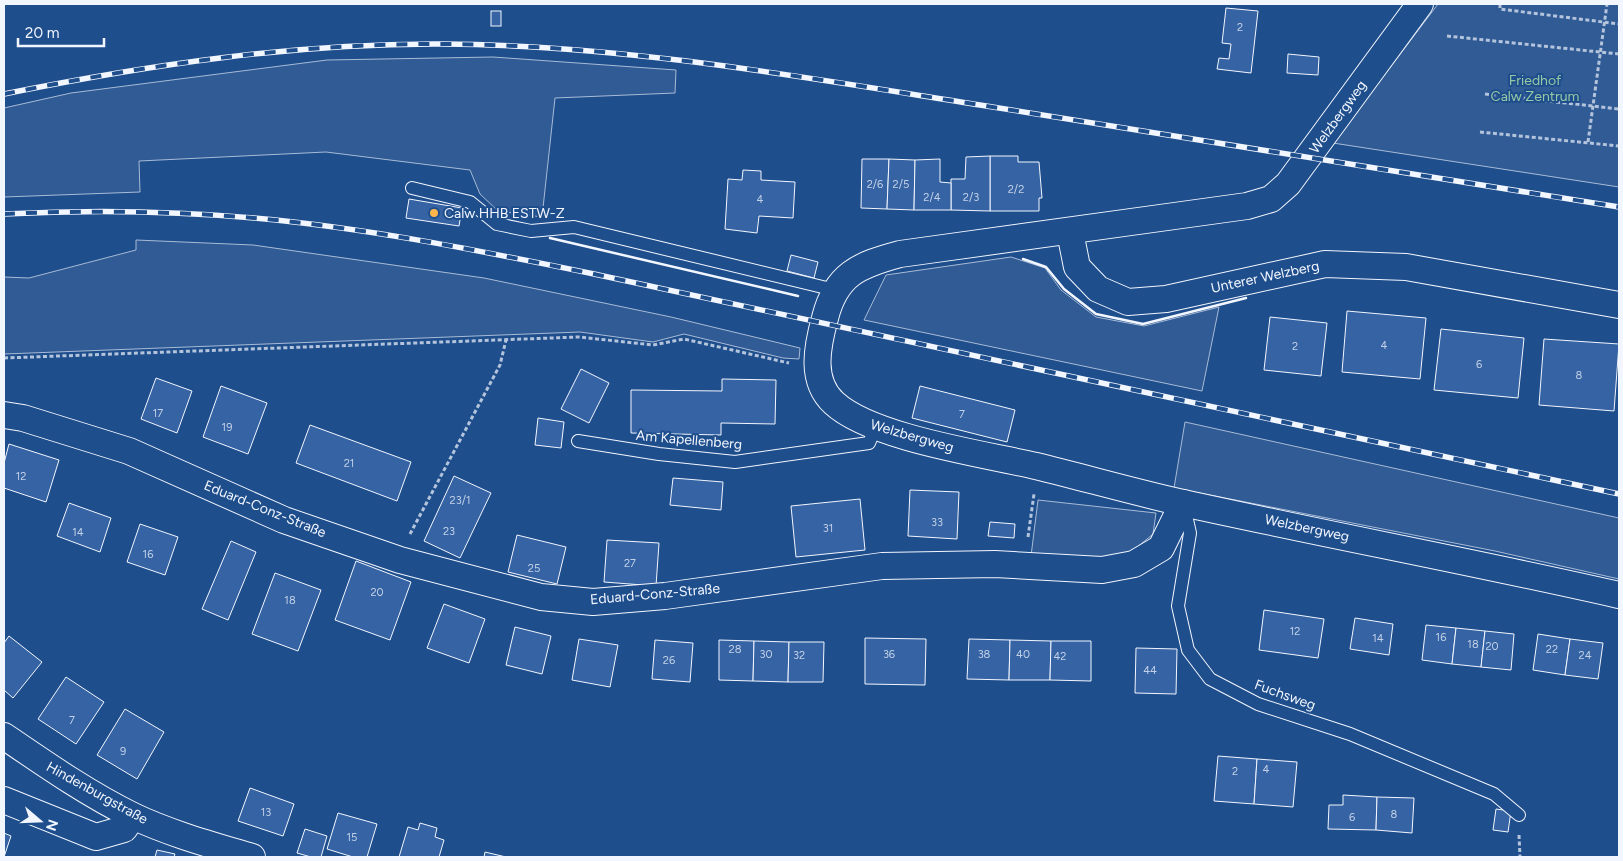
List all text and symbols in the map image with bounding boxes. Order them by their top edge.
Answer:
scale bar [18,15,104,47]
house number: 2 [1237,21,1243,34]
text: 20 m [25,24,59,42]
park label: Friedhof Calw Zentrum [1491,72,1580,105]
street label: Welzbergweg [1306,77,1370,157]
house number: 2/6 [867,178,883,191]
house number: 2/5 [893,178,909,191]
house number: 2/2 [1008,183,1024,196]
house number: 2/4 [923,191,941,204]
house number: 2/3 [963,191,979,204]
house number: 4 [757,193,764,206]
place label: Calw HHB ESTW-Z [444,205,565,222]
marker: Calw HHB ESTW-Z [428,207,440,219]
street label: Unterer Welzberg [1209,257,1321,297]
house number: 4 [1381,339,1388,352]
house number: 2 [1292,340,1298,353]
house number: 6 [1476,358,1482,371]
house number: 8 [1576,369,1583,382]
house number: 17 [153,407,163,420]
house number: 7 [959,408,965,421]
street label: Welzbergweg [868,416,956,456]
house number: 19 [222,421,232,434]
street label: Am Kapellenberg [635,427,743,453]
house number: 21 [344,457,354,470]
house number: 12 [16,470,26,483]
street label: Eduard-Conz-Straße [201,477,329,541]
house number: 23/1 [450,494,470,507]
street label: Welzbergweg [1263,511,1351,545]
house number: 33 [931,516,943,529]
house number: 31 [823,522,833,535]
house number: 23 [443,525,455,538]
house number: 14 [72,526,84,539]
house number: 16 [143,548,153,561]
house number: 27 [624,557,636,570]
house number: 25 [528,562,540,575]
street label: Eduard-Conz-Straße [589,580,721,608]
house number: 20 [370,586,384,599]
house number: 18 [284,594,296,607]
house number: 12 [1290,625,1300,638]
house number: 16 [1436,631,1446,644]
house number: 14 [1372,632,1384,645]
house number: 18 [1467,638,1479,651]
house number: 20 [1485,640,1499,653]
house number: 28 [729,643,742,656]
house number: 22 [1546,643,1558,656]
house number: 30 [759,648,773,661]
house number: 36 [883,648,895,661]
house number: 38 [978,648,991,661]
house number: 40 [1016,648,1030,661]
house number: 32 [793,649,805,662]
house number: 24 [1579,649,1592,662]
house number: 42 [1054,650,1066,663]
house number: 26 [663,654,675,667]
house number: 44 [1143,664,1157,677]
street label: Fuchsweg [1252,676,1318,714]
house number: 7 [69,714,75,727]
house number: 9 [120,745,126,758]
street label: Hindenburgstraße [43,758,151,828]
house number: 4 [1263,763,1270,776]
house number: 2 [1232,765,1238,778]
north arrow [15,796,65,846]
house number: 13 [261,806,271,819]
house number: 8 [1391,808,1398,821]
house number: 6 [1349,811,1355,824]
text: N [42,817,62,833]
house number: 15 [347,831,357,844]

